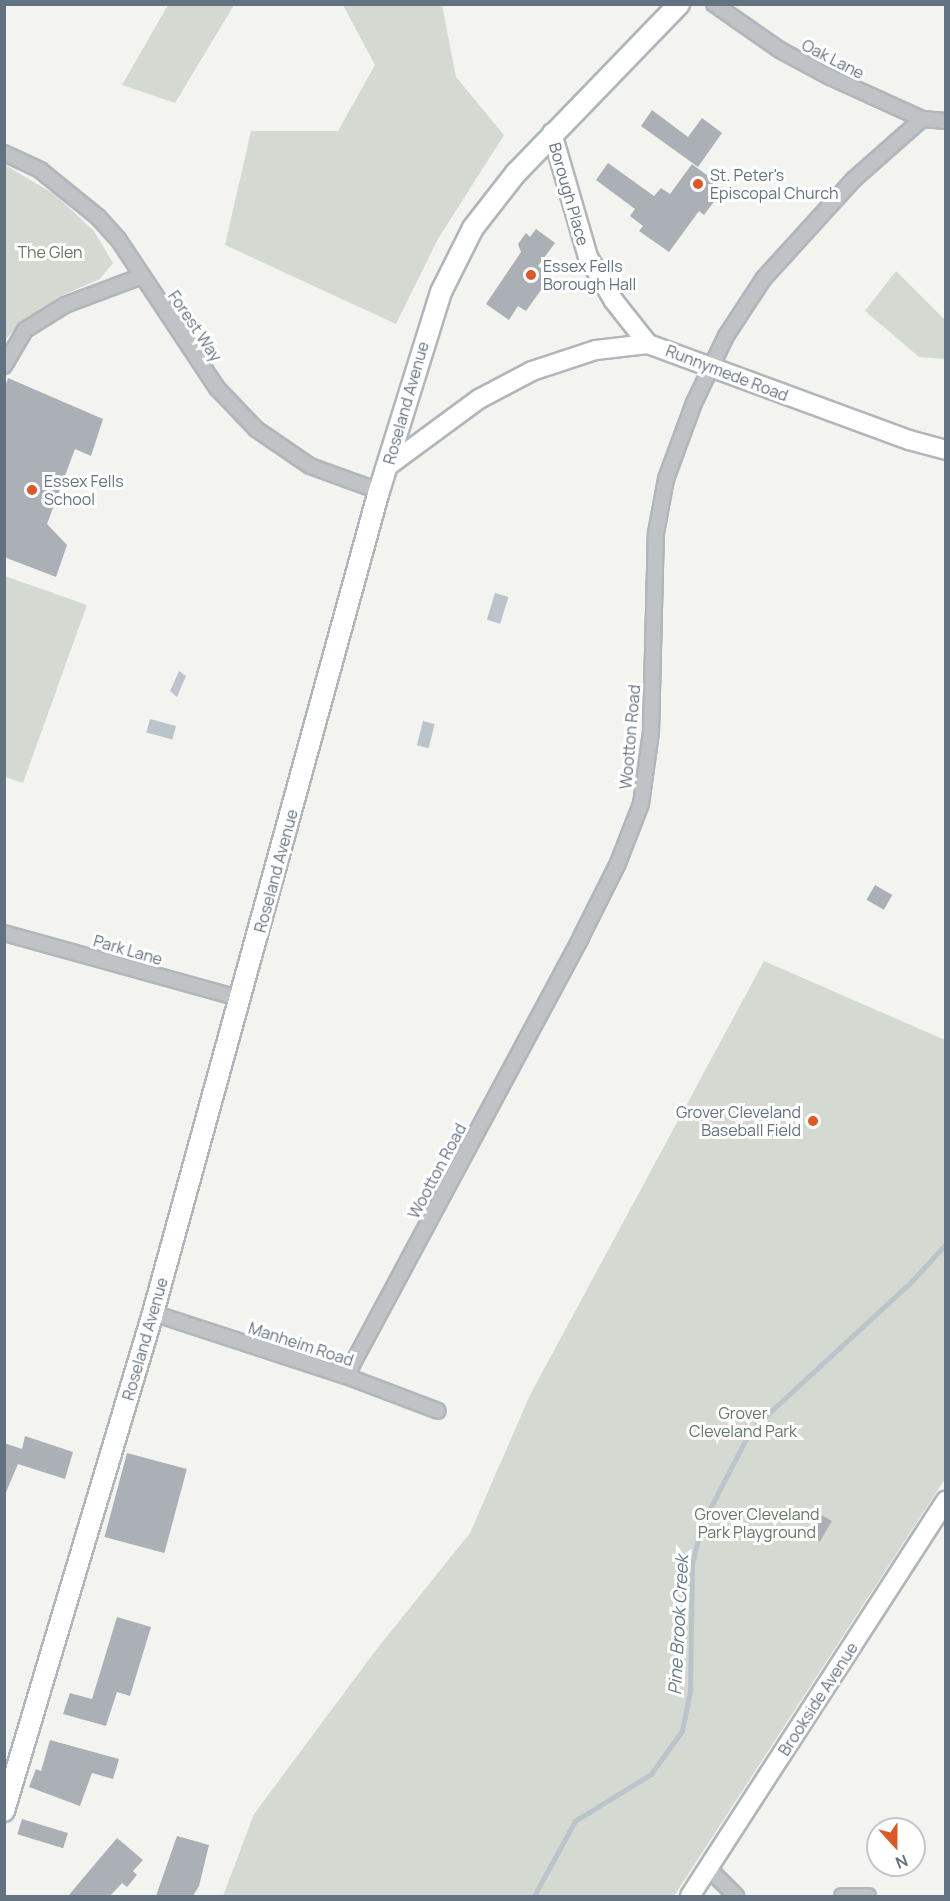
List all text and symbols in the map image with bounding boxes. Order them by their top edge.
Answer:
street label: Oak Lane [799,35,867,83]
street label: Borough Place [545,140,593,248]
place label: St. Peter's Episcopal Church [710,165,839,203]
marker: St. Peter's Episcopal Church [691,177,705,191]
park label: The Glen [17,242,83,262]
place label: Essex Fells Borough Hall [543,256,636,294]
marker: Essex Fells Borough Hall [524,268,538,282]
street label: Forest Way [164,287,226,365]
street label: Roseland Avenue [379,339,433,467]
street label: Runnymede Road [663,341,791,405]
place label: Essex Fells School [44,471,124,509]
marker: Essex Fells School [25,483,39,497]
street label: Wootton Road [616,684,644,790]
street label: Roseland Avenue [250,807,302,935]
street label: Park Lane [91,931,165,969]
place label: Grover Cleveland Baseball Field [676,1102,801,1140]
marker: Grover Cleveland Baseball Field [806,1114,820,1128]
street label: Wootton Road [404,1120,470,1222]
street label: Roseland Avenue [118,1275,172,1403]
street label: Manheim Road [246,1318,356,1370]
park label: Grover Cleveland Park [689,1403,797,1441]
park label: Grover Cleveland Park Playground [694,1504,820,1542]
water label: Pine Brook Creek [664,1554,692,1696]
street label: Brookside Avenue [774,1639,862,1759]
north arrow [866,1817,926,1877]
text: N [892,1850,911,1874]

